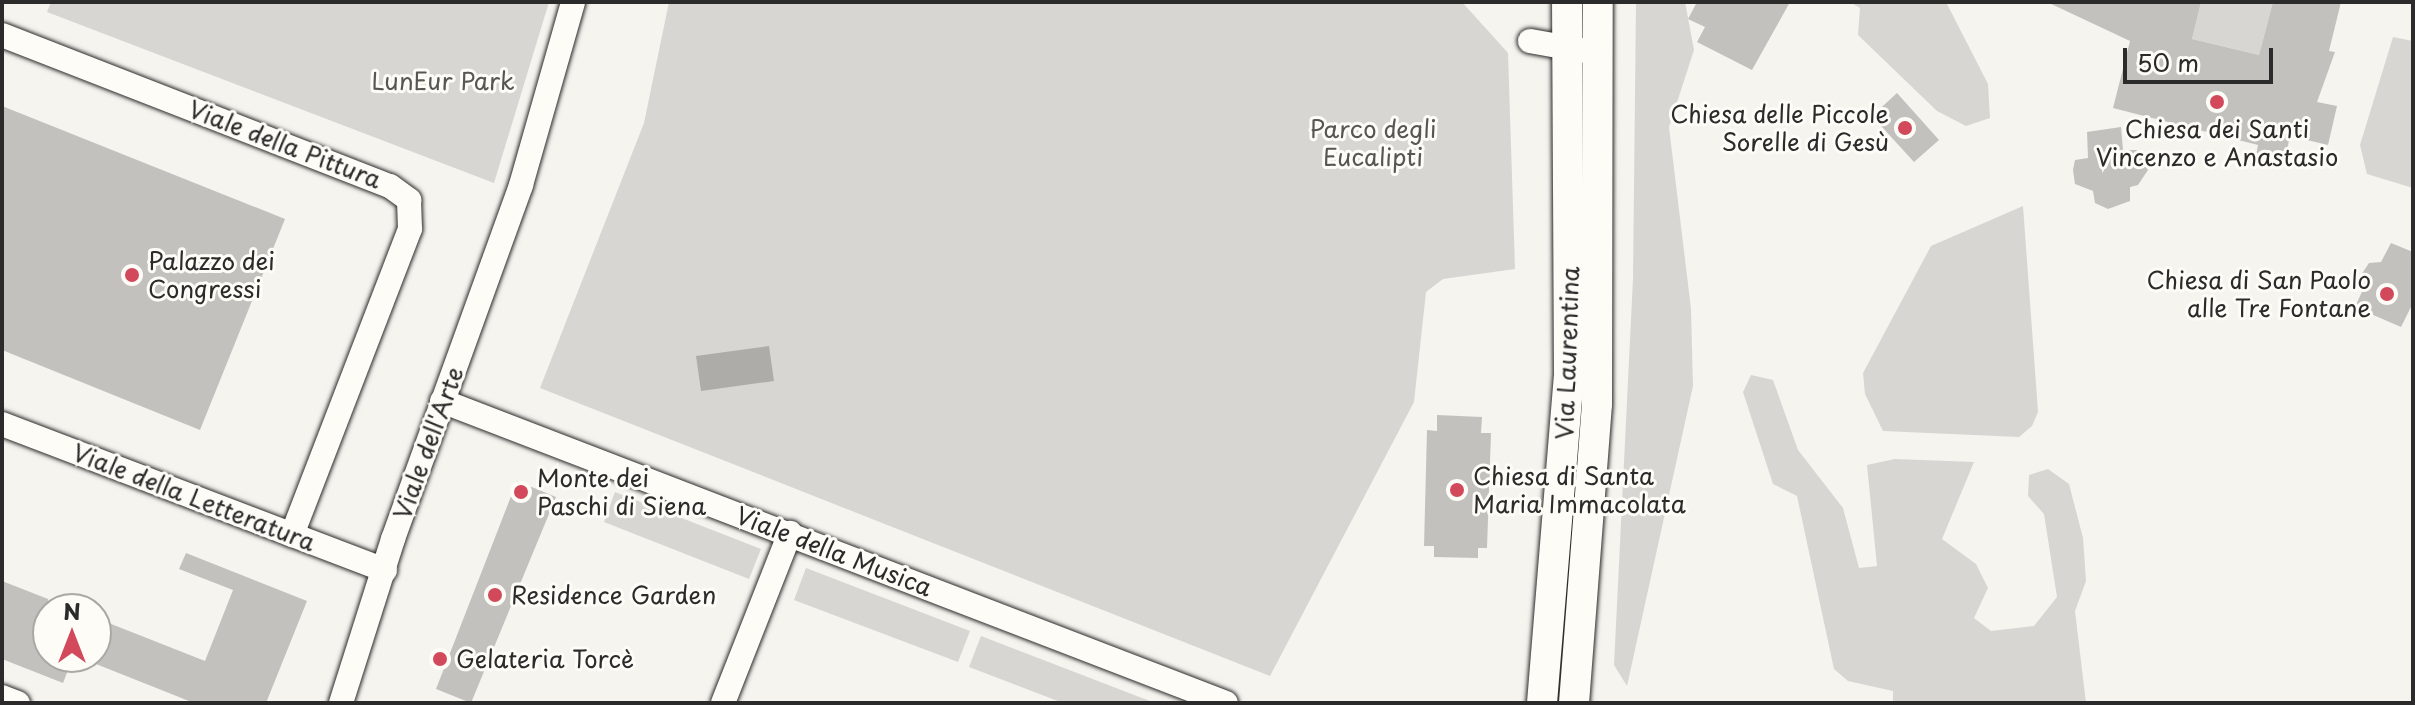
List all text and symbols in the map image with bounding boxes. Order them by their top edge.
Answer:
scale bar [2127,32,2277,82]
text: 50 m [2137,44,2199,80]
park label: LunEur Park [371,67,515,95]
marker: Chiesa dei Santi Vincenzo e Anastasio [2208,93,2226,111]
street label: Viale della Pittura [184,94,386,194]
place label: Chiesa delle Piccole Sorelle di Gesù [1667,100,1889,156]
park label: Parco degli Eucalipti [1309,115,1437,171]
place label: Chiesa dei Santi Vincenzo e Anastasio [2096,115,2338,171]
marker: Chiesa delle Piccole Sorelle di Gesù [1896,119,1914,137]
place label: Palazzo dei Congressi [148,247,277,303]
marker: Palazzo dei Congressi [123,266,141,284]
place label: Chiesa di San Paolo alle Tre Fontane [2145,266,2371,322]
street label: Via Laurentina [1550,267,1584,439]
marker: Chiesa di San Paolo alle Tre Fontane [2378,285,2396,303]
street label: Viale dell'Arte [387,362,469,524]
street label: Viale della Letteratura [68,437,320,557]
place label: Chiesa di Santa Maria Immacolata [1473,462,1687,518]
place label: Monte dei Paschi di Siena [537,464,709,520]
marker: Chiesa di Santa Maria Immacolata [1448,481,1466,499]
marker: Monte dei Paschi di Siena [512,483,530,501]
street label: Viale della Musica [731,500,937,602]
place label: Residence Garden [511,581,715,609]
marker: Residence Garden [486,586,504,604]
north arrow [32,593,112,673]
text: N [63,594,81,627]
place label: Gelateria Torcè [456,645,634,673]
marker: Gelateria Torcè [431,650,449,668]

